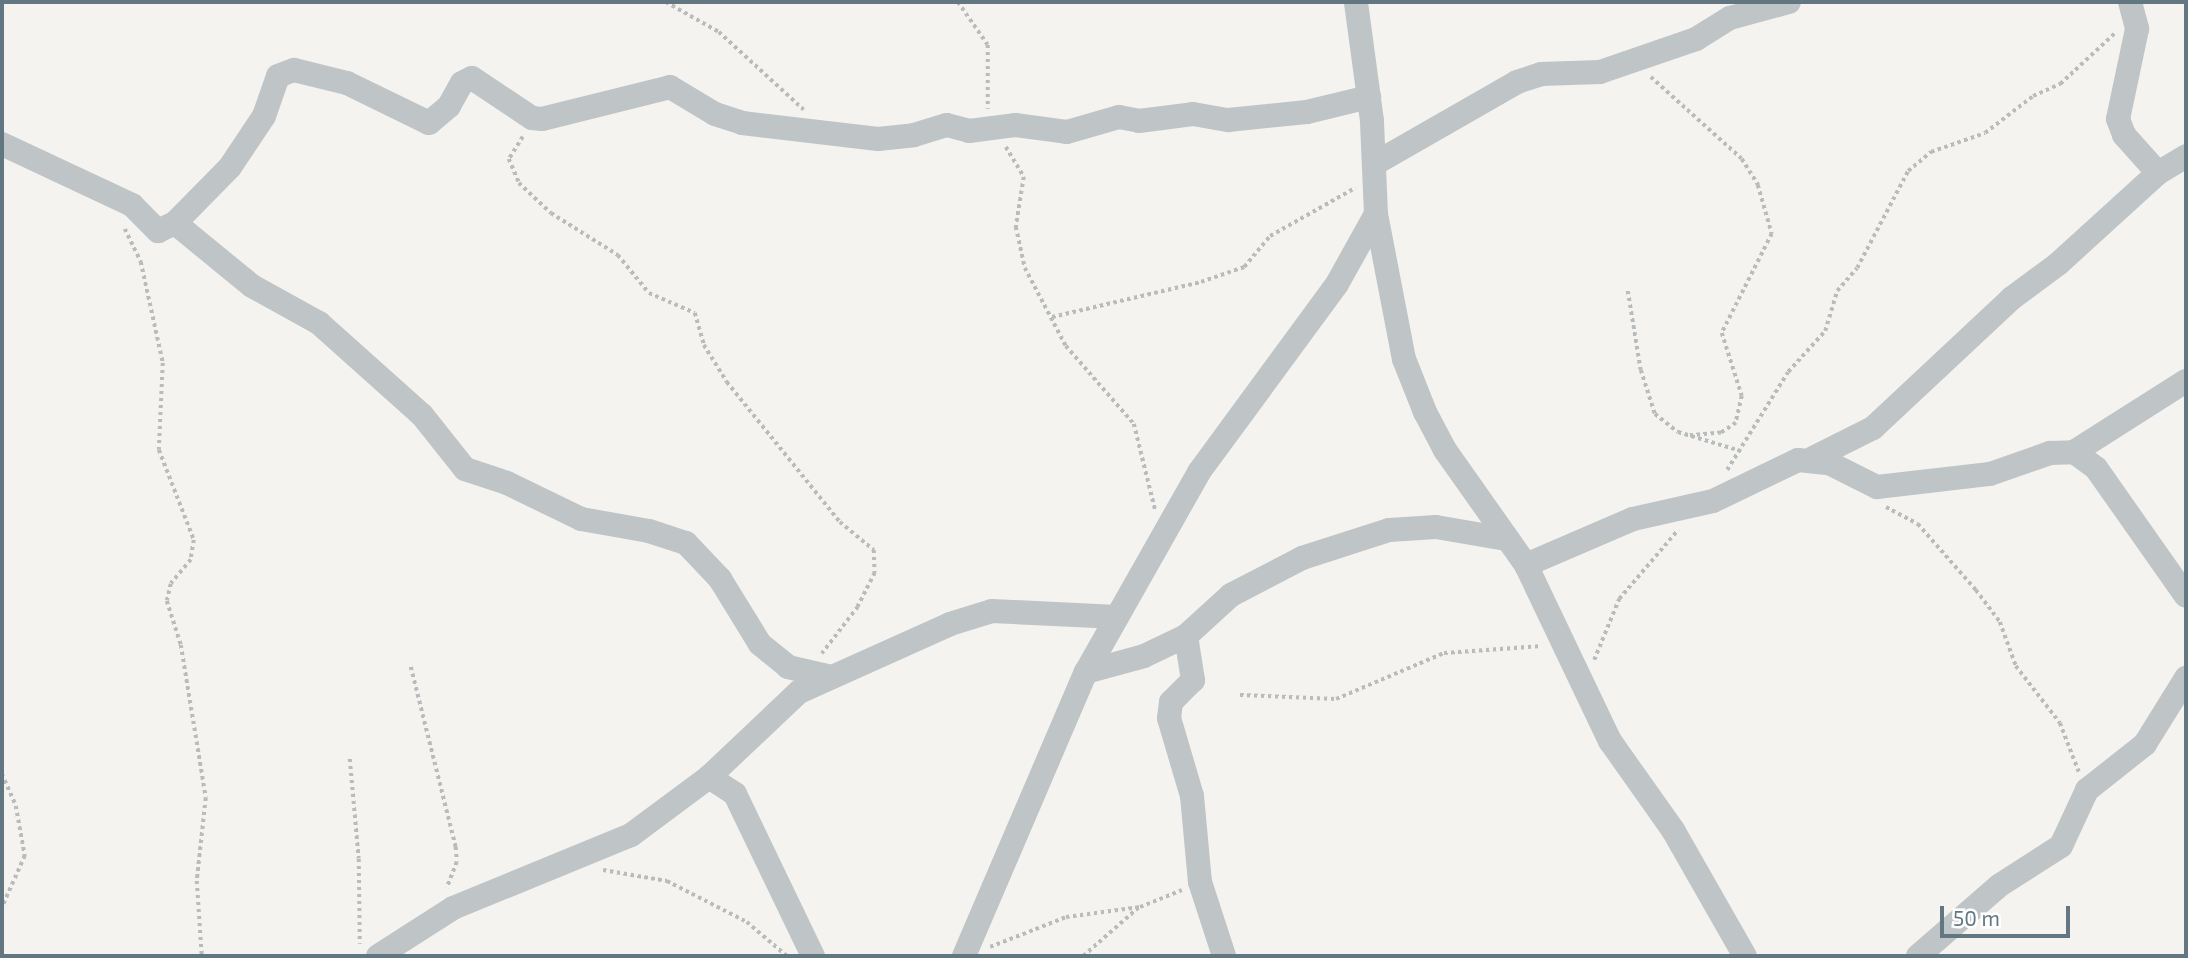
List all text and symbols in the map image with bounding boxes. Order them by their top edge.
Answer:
scale bar [1943,892,2072,936]
text: 50 m [1953,905,2000,930]

